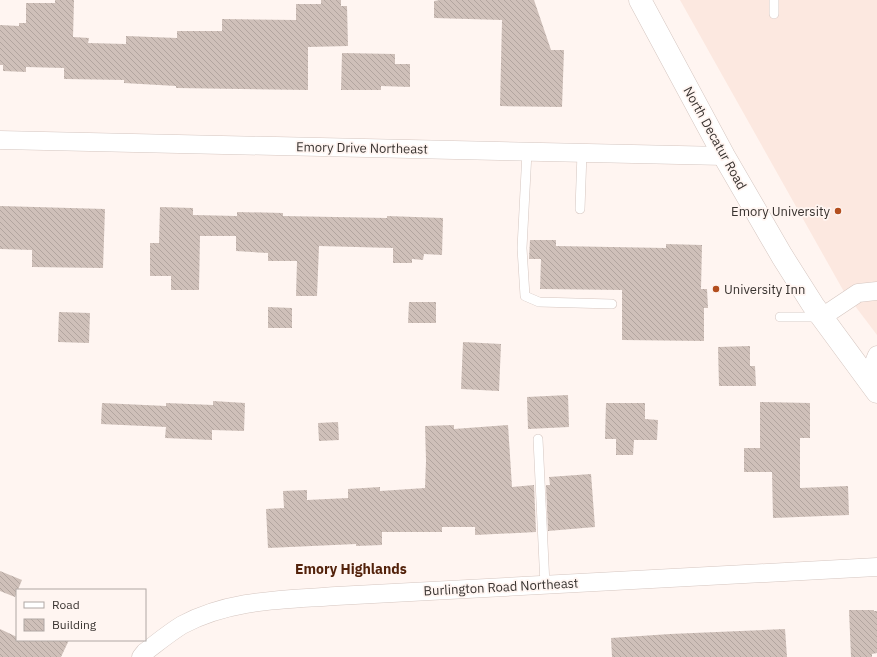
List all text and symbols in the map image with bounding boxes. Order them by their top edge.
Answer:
street label: North Decatur Road [680,83,750,193]
street label: Emory Drive Northeast [296,138,428,158]
place label: Emory University [731,203,831,220]
marker: Emory University [833,206,843,216]
place label: University Inn [724,281,805,298]
marker: University Inn [711,284,721,294]
district label: Emory Highlands [295,560,407,578]
street label: Burlington Road Northeast [423,574,579,600]
legend [16,589,146,641]
text: Road [52,597,80,612]
text: Building [52,617,97,632]

